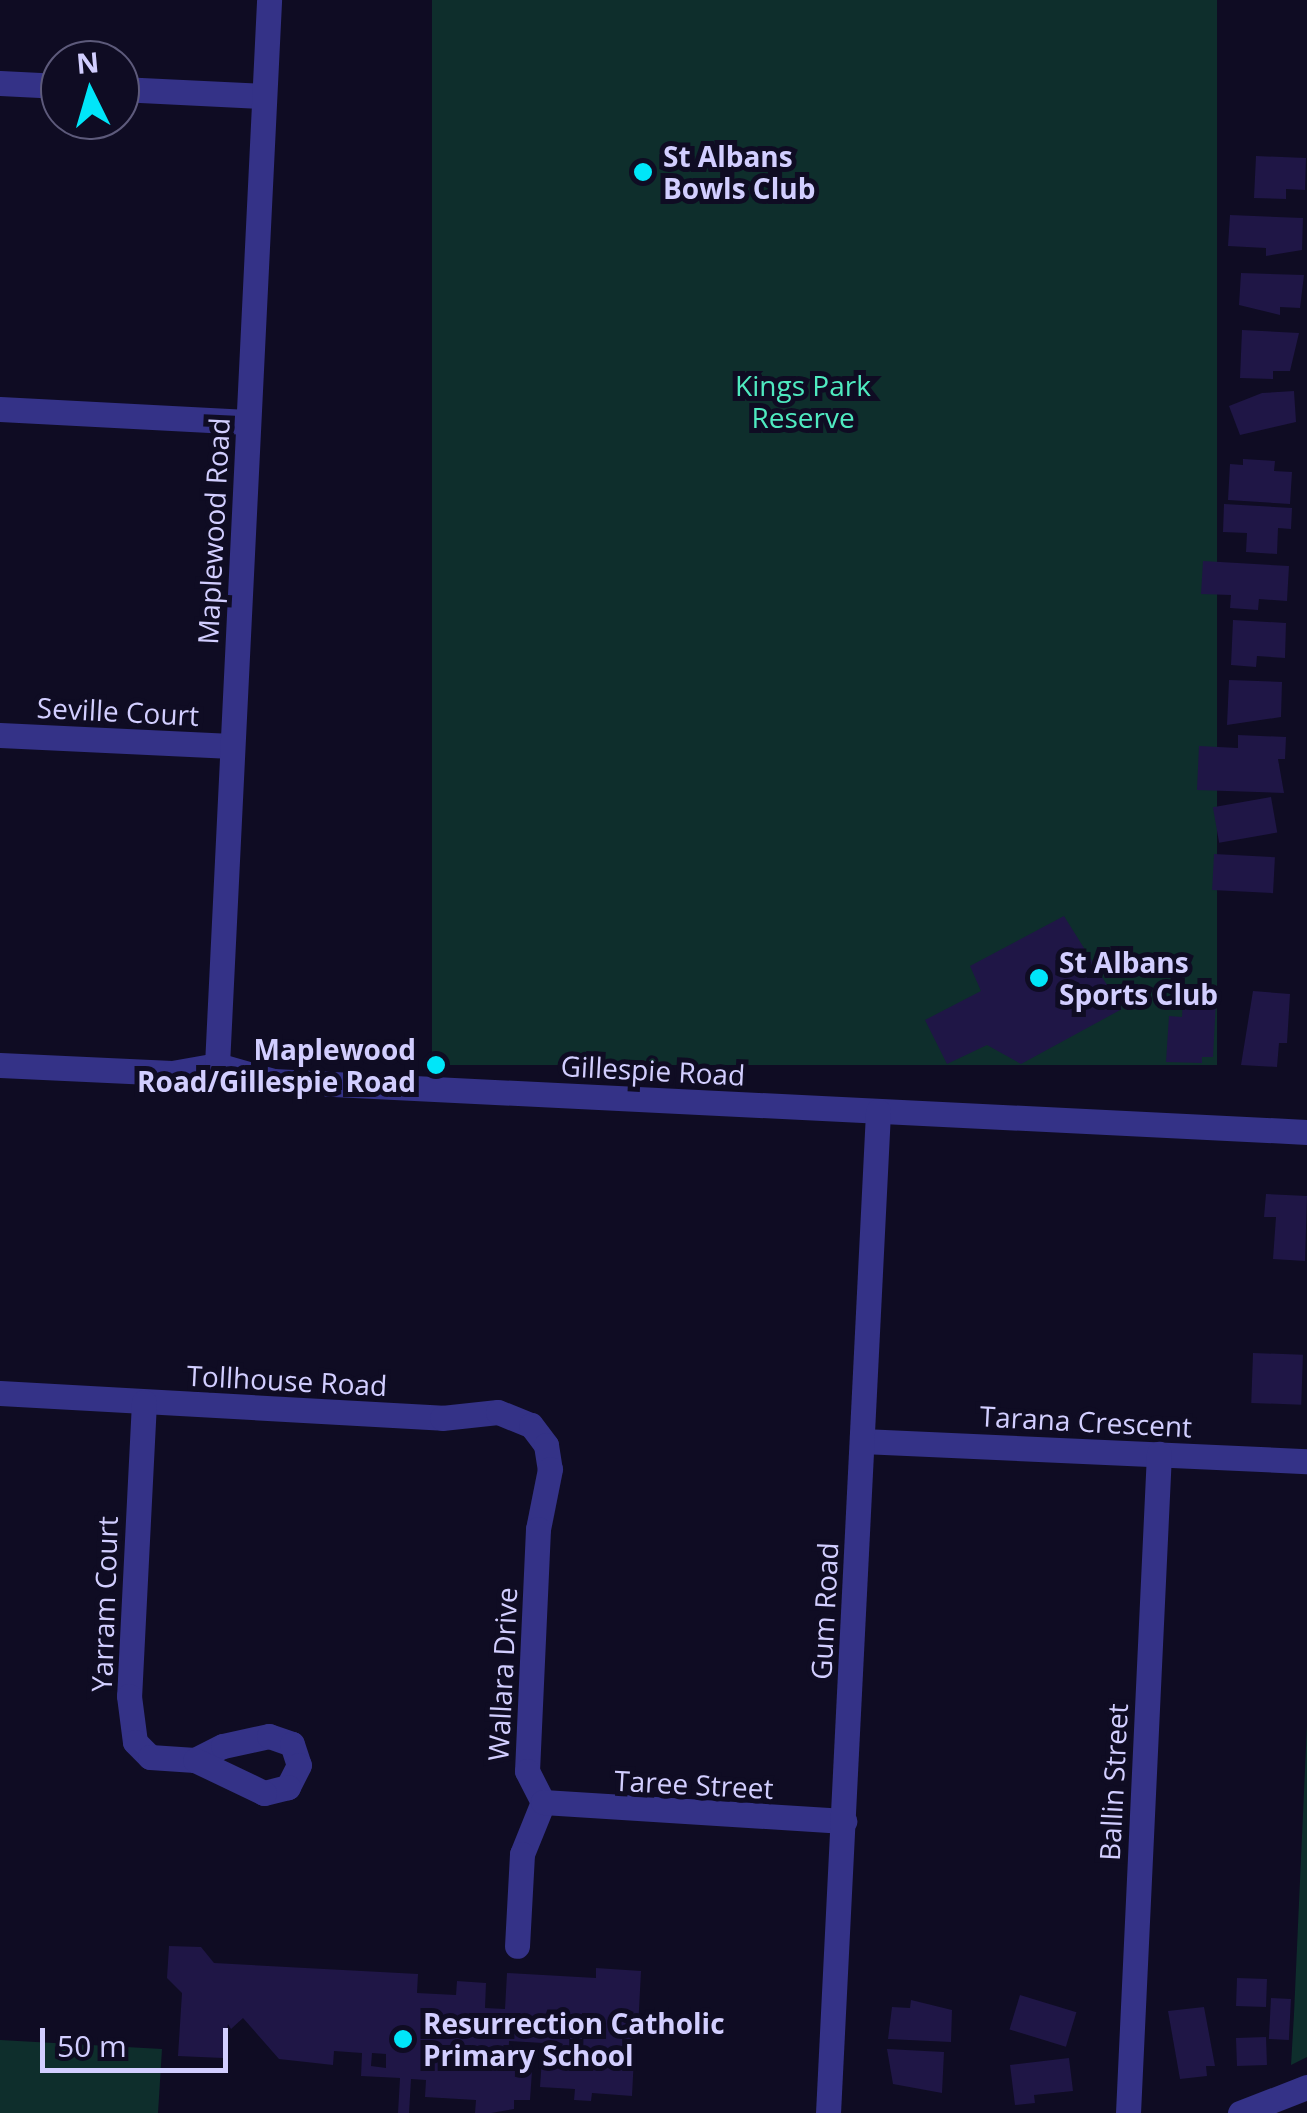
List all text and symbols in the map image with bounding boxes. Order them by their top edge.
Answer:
north arrow [40,40,140,140]
text: N [75,42,101,82]
place label: St Albans Bowls Club [663,139,815,205]
marker: St Albans Bowls Club [632,161,654,183]
park label: Kings Park Reserve [735,368,871,434]
street label: Maplewood Road [190,417,236,645]
street label: Seville Court [36,690,200,732]
place label: St Albans Sports Club [1059,945,1218,1011]
marker: St Albans Sports Club [1028,967,1050,989]
place label: Maplewood Road/Gillespie Road [137,1032,416,1098]
street label: Gillespie Road [560,1048,746,1092]
marker: Maplewood Road/Gillespie Road [425,1054,447,1076]
street label: Tollhouse Road [186,1358,388,1402]
street label: Tarana Crescent [979,1399,1193,1443]
street label: Yarram Court [84,1516,124,1692]
street label: Gum Road [804,1541,844,1681]
street label: Wallara Drive [481,1586,523,1762]
street label: Ballin Street [1092,1702,1134,1862]
street label: Taree Street [614,1763,774,1805]
place label: Resurrection Catholic Primary School [423,2006,725,2072]
scale bar [45,2008,232,2070]
text: 50 m [57,2025,127,2066]
marker: Resurrection Catholic Primary School [392,2028,414,2050]

